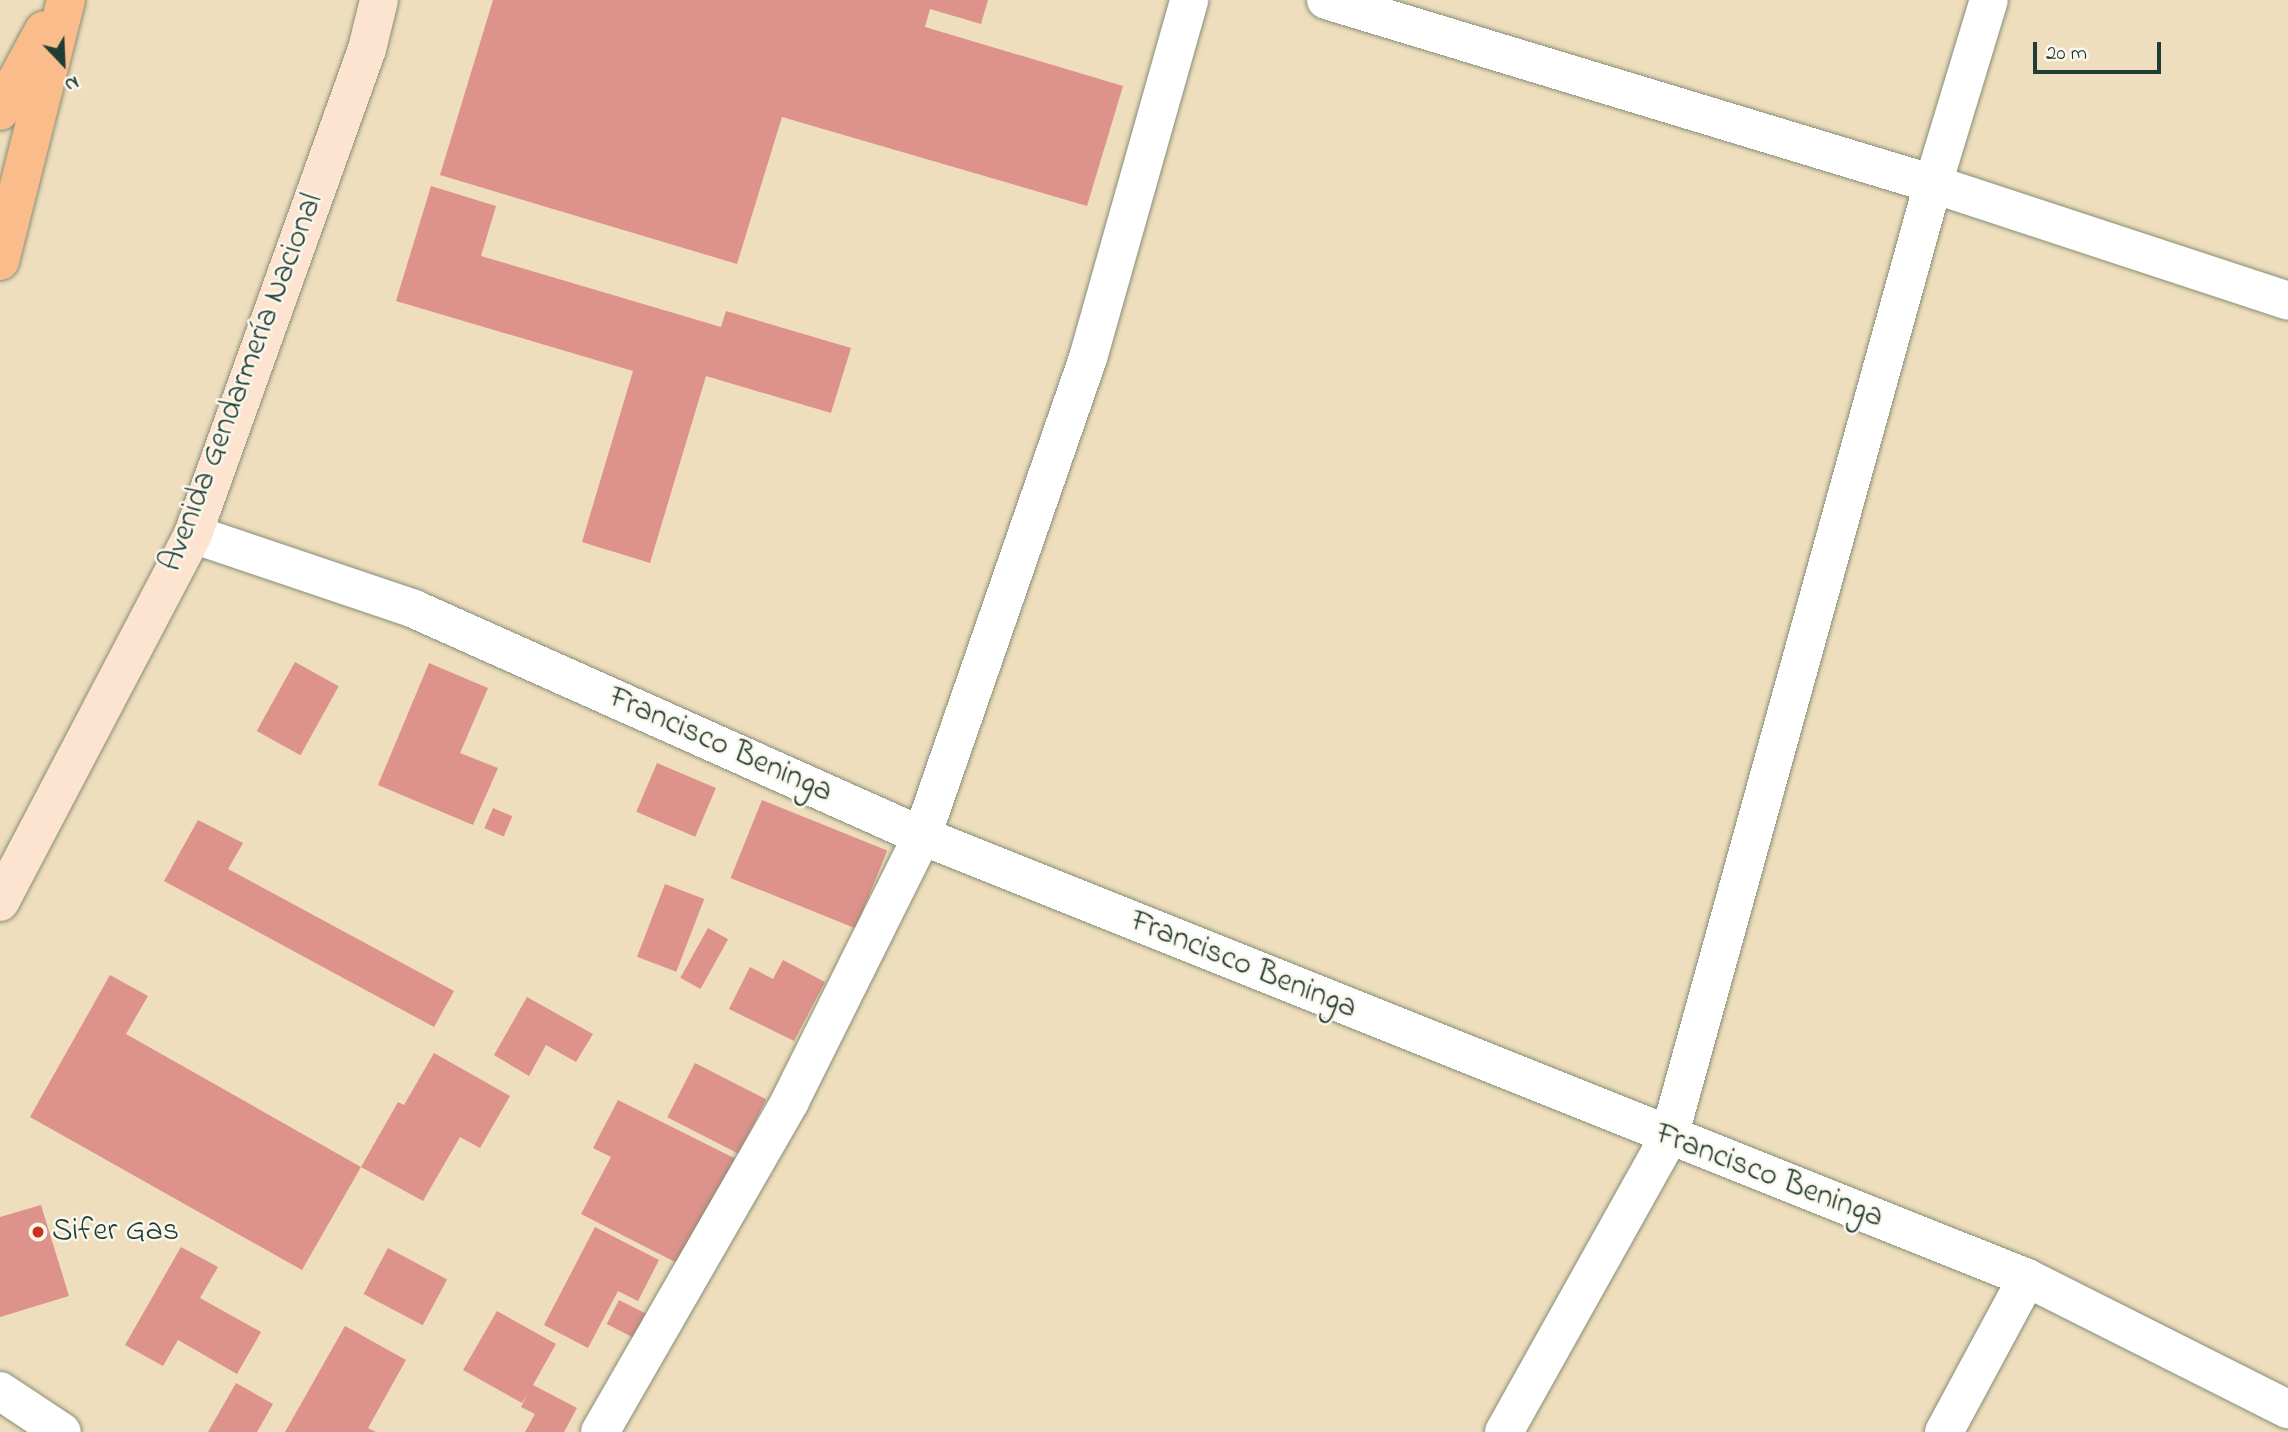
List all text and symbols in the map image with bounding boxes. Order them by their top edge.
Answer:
north arrow [28,28,98,98]
scale bar [2036,28,2164,72]
text: 20 m [2046,39,2087,69]
text: N [60,68,83,98]
street label: Avenida Gendarmería Nacional [153,189,333,577]
street label: Francisco Beninga [602,679,838,813]
street label: Francisco Beninga [1124,903,1362,1029]
street label: Francisco Beninga [1650,1116,1888,1238]
place label: Sifer Gas [52,1213,179,1251]
marker: Sifer Gas [30,1224,46,1240]

